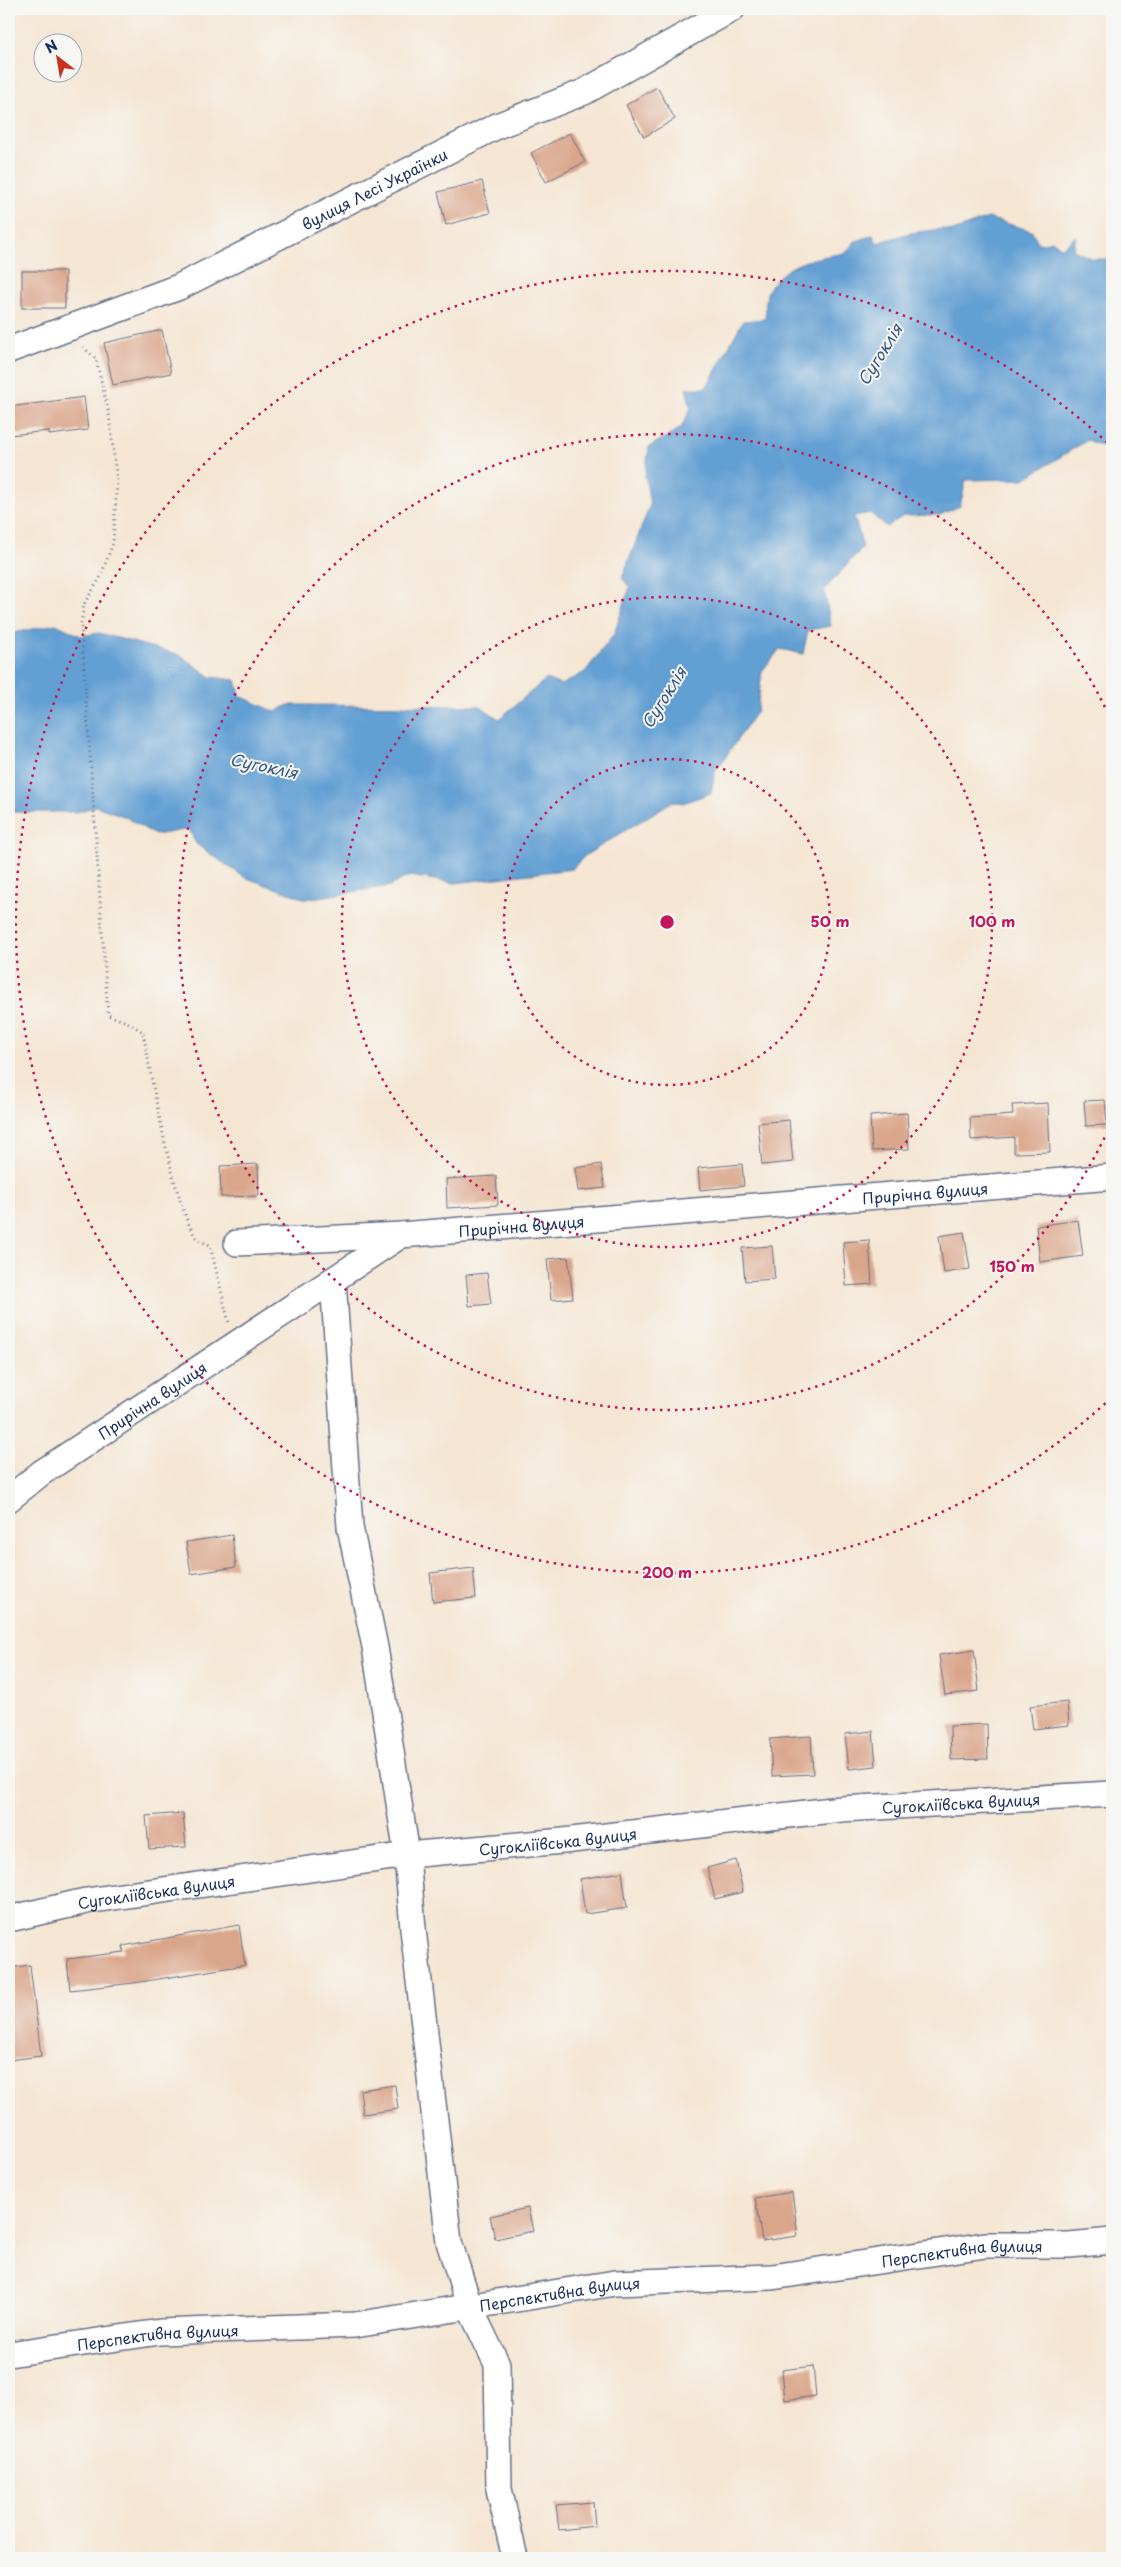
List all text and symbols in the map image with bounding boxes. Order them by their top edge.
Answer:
north arrow [32,32,82,82]
text: N [41,35,61,58]
street label: вулиця Лесі Українки [297,142,451,235]
water label: Сугоклія [851,318,908,389]
water label: Сугоклія [635,661,692,732]
water label: Сугоклія [228,746,301,784]
text: 50 m [811,909,849,932]
text: 100 m [969,909,1015,932]
centre of rings [658,913,676,931]
street label: Прирічна вулиця [861,1176,989,1209]
street label: Прирічна вулиця [457,1209,585,1242]
text: 150 m [989,1254,1035,1277]
street label: Прирічна вулиця [93,1355,211,1444]
text: 200 m [642,1560,692,1583]
street label: Сугокліївська вулиця [881,1786,1041,1818]
street label: Сугокліївська вулиця [478,1821,638,1860]
street label: Сугокліївська вулиця [75,1868,236,1914]
street label: Перспективна вулиця [880,2234,1043,2272]
street label: Перспективна вулиця [478,2271,640,2316]
street label: Перспективна вулиця [75,2318,239,2355]

